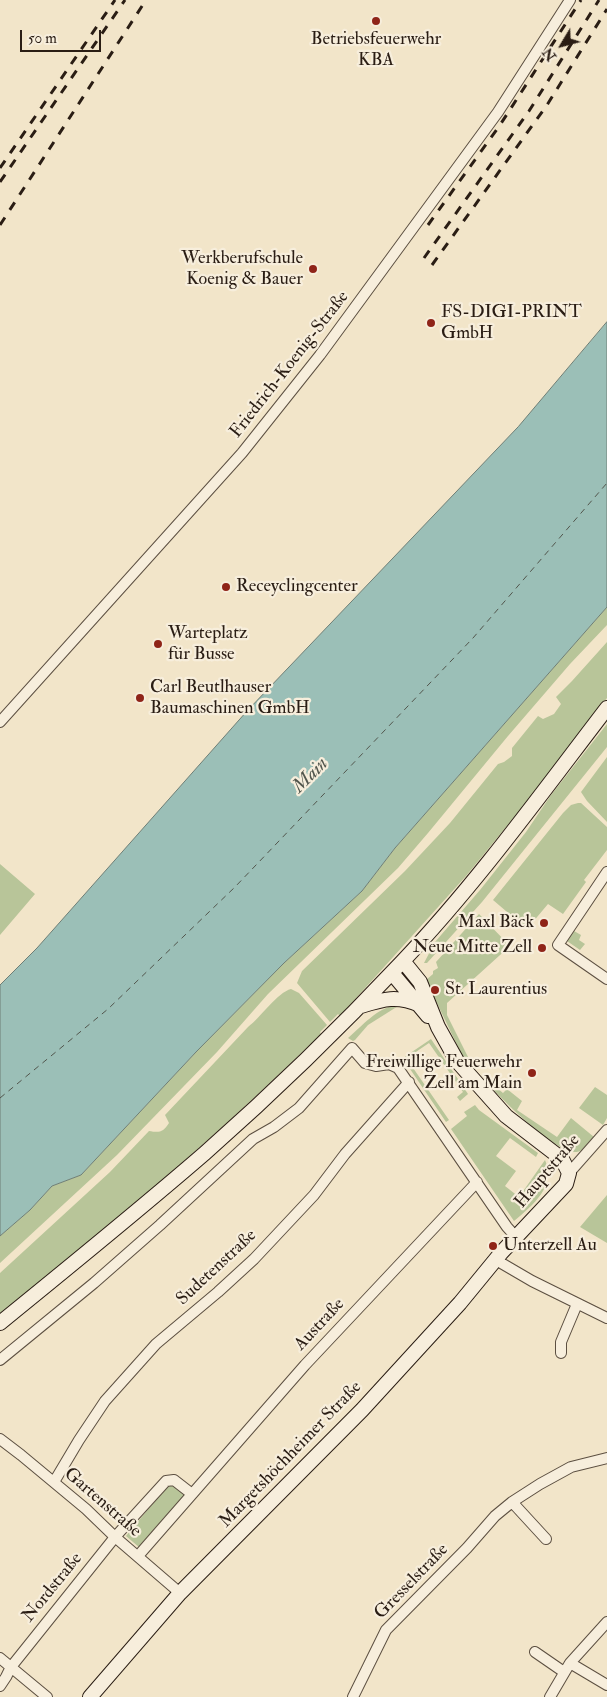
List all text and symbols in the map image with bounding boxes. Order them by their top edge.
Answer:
marker: Betriebsfeuerwehr KBA [370,15,382,27]
scale bar [22,20,104,52]
north arrow [537,20,587,70]
text: 50 m [28,29,57,48]
place label: Betriebsfeuerwehr KBA [311,29,441,72]
text: N [539,44,560,64]
place label: Werkberufschule Koenig & Bauer [181,248,303,290]
marker: Werkberufschule Koenig & Bauer [307,263,319,275]
street label: Friedrich-Koenig-Straße [226,287,354,443]
place label: FS-DIGI-PRINT GmbH [441,302,582,344]
marker: FS-DIGI-PRINT GmbH [425,317,437,329]
place label: Receyclingcenter [236,576,358,598]
marker: Receyclingcenter [220,581,232,593]
place label: Warteplatz für Busse [168,623,248,666]
marker: Warteplatz für Busse [152,638,164,650]
place label: Carl Beutlhauser Baumaschinen GmbH [150,677,310,720]
marker: Carl Beutlhauser Baumaschinen GmbH [134,692,146,704]
water label: Main [288,753,334,799]
place label: Maxl Bäck [458,912,534,934]
marker: Maxl Bäck [538,917,550,929]
place label: Neue Mitte Zell [413,937,532,959]
marker: Neue Mitte Zell [536,942,548,954]
place label: St. Laurentius [445,979,547,1001]
marker: St. Laurentius [429,984,441,996]
place label: Freiwillige Feuerwehr Zell am Main [366,1052,522,1094]
marker: Freiwillige Feuerwehr Zell am Main [526,1067,538,1079]
street label: Hauptstraße [511,1131,585,1213]
street label: Sudetenstraße [172,1225,262,1311]
place label: Unterzell Au [503,1235,597,1257]
marker: Unterzell Au [487,1240,499,1252]
street label: Austraße [290,1294,350,1356]
street label: Margetshöchheimer Straße [215,1377,367,1533]
street label: Gartenstraße [59,1464,145,1542]
street label: Gresselstraße [370,1540,454,1624]
street label: Nordstraße [18,1549,88,1627]

